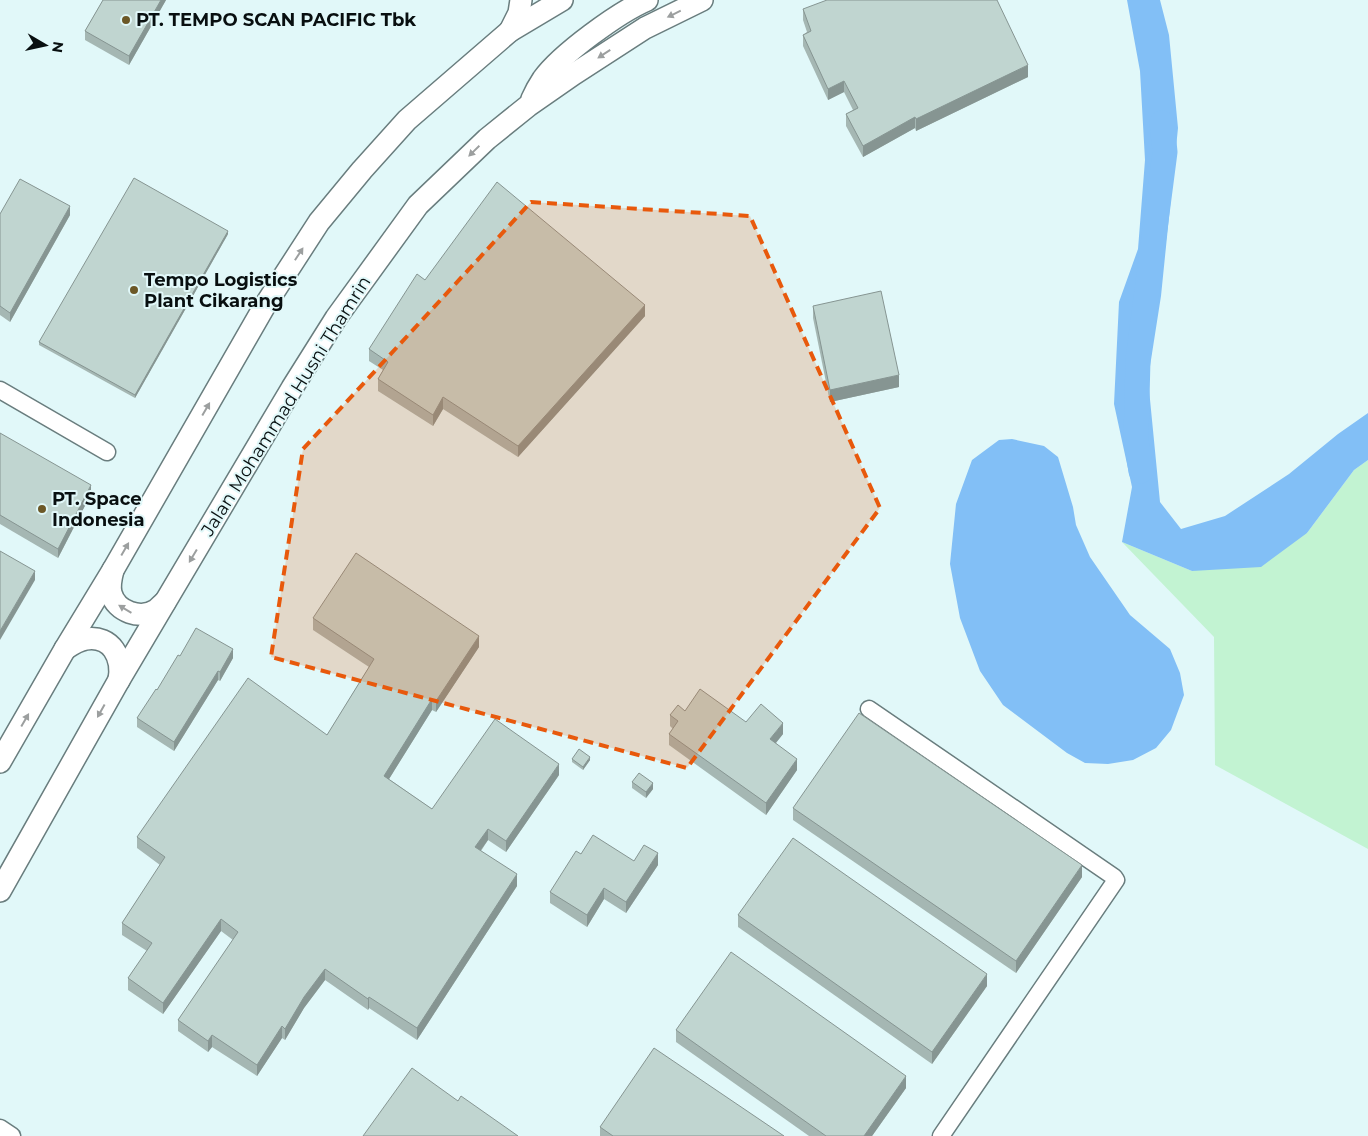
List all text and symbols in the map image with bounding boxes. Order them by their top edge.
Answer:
place label: PT. TEMPO SCAN PACIFIC Tbk [136,9,416,31]
one-way arrow [667,10,681,18]
marker: PT. TEMPO SCAN PACIFIC Tbk [120,14,132,26]
north arrow [20,20,70,70]
text: N [48,40,68,54]
one-way arrow [597,49,611,59]
one-way arrow [469,145,481,157]
one-way arrow [294,248,303,261]
place label: Tempo Logistics Plant Cikarang [144,269,298,312]
street label: Jalan Mohammad Husni Thamrin [196,272,375,541]
marker: Tempo Logistics Plant Cikarang [128,284,140,296]
one-way arrow [201,402,210,415]
place label: PT. Space Indonesia [52,488,145,531]
marker: PT. Space Indonesia [36,503,48,515]
one-way arrow [121,542,129,557]
one-way arrow [188,549,197,562]
one-way arrow [118,605,132,614]
one-way arrow [97,704,106,718]
one-way arrow [20,713,29,726]

